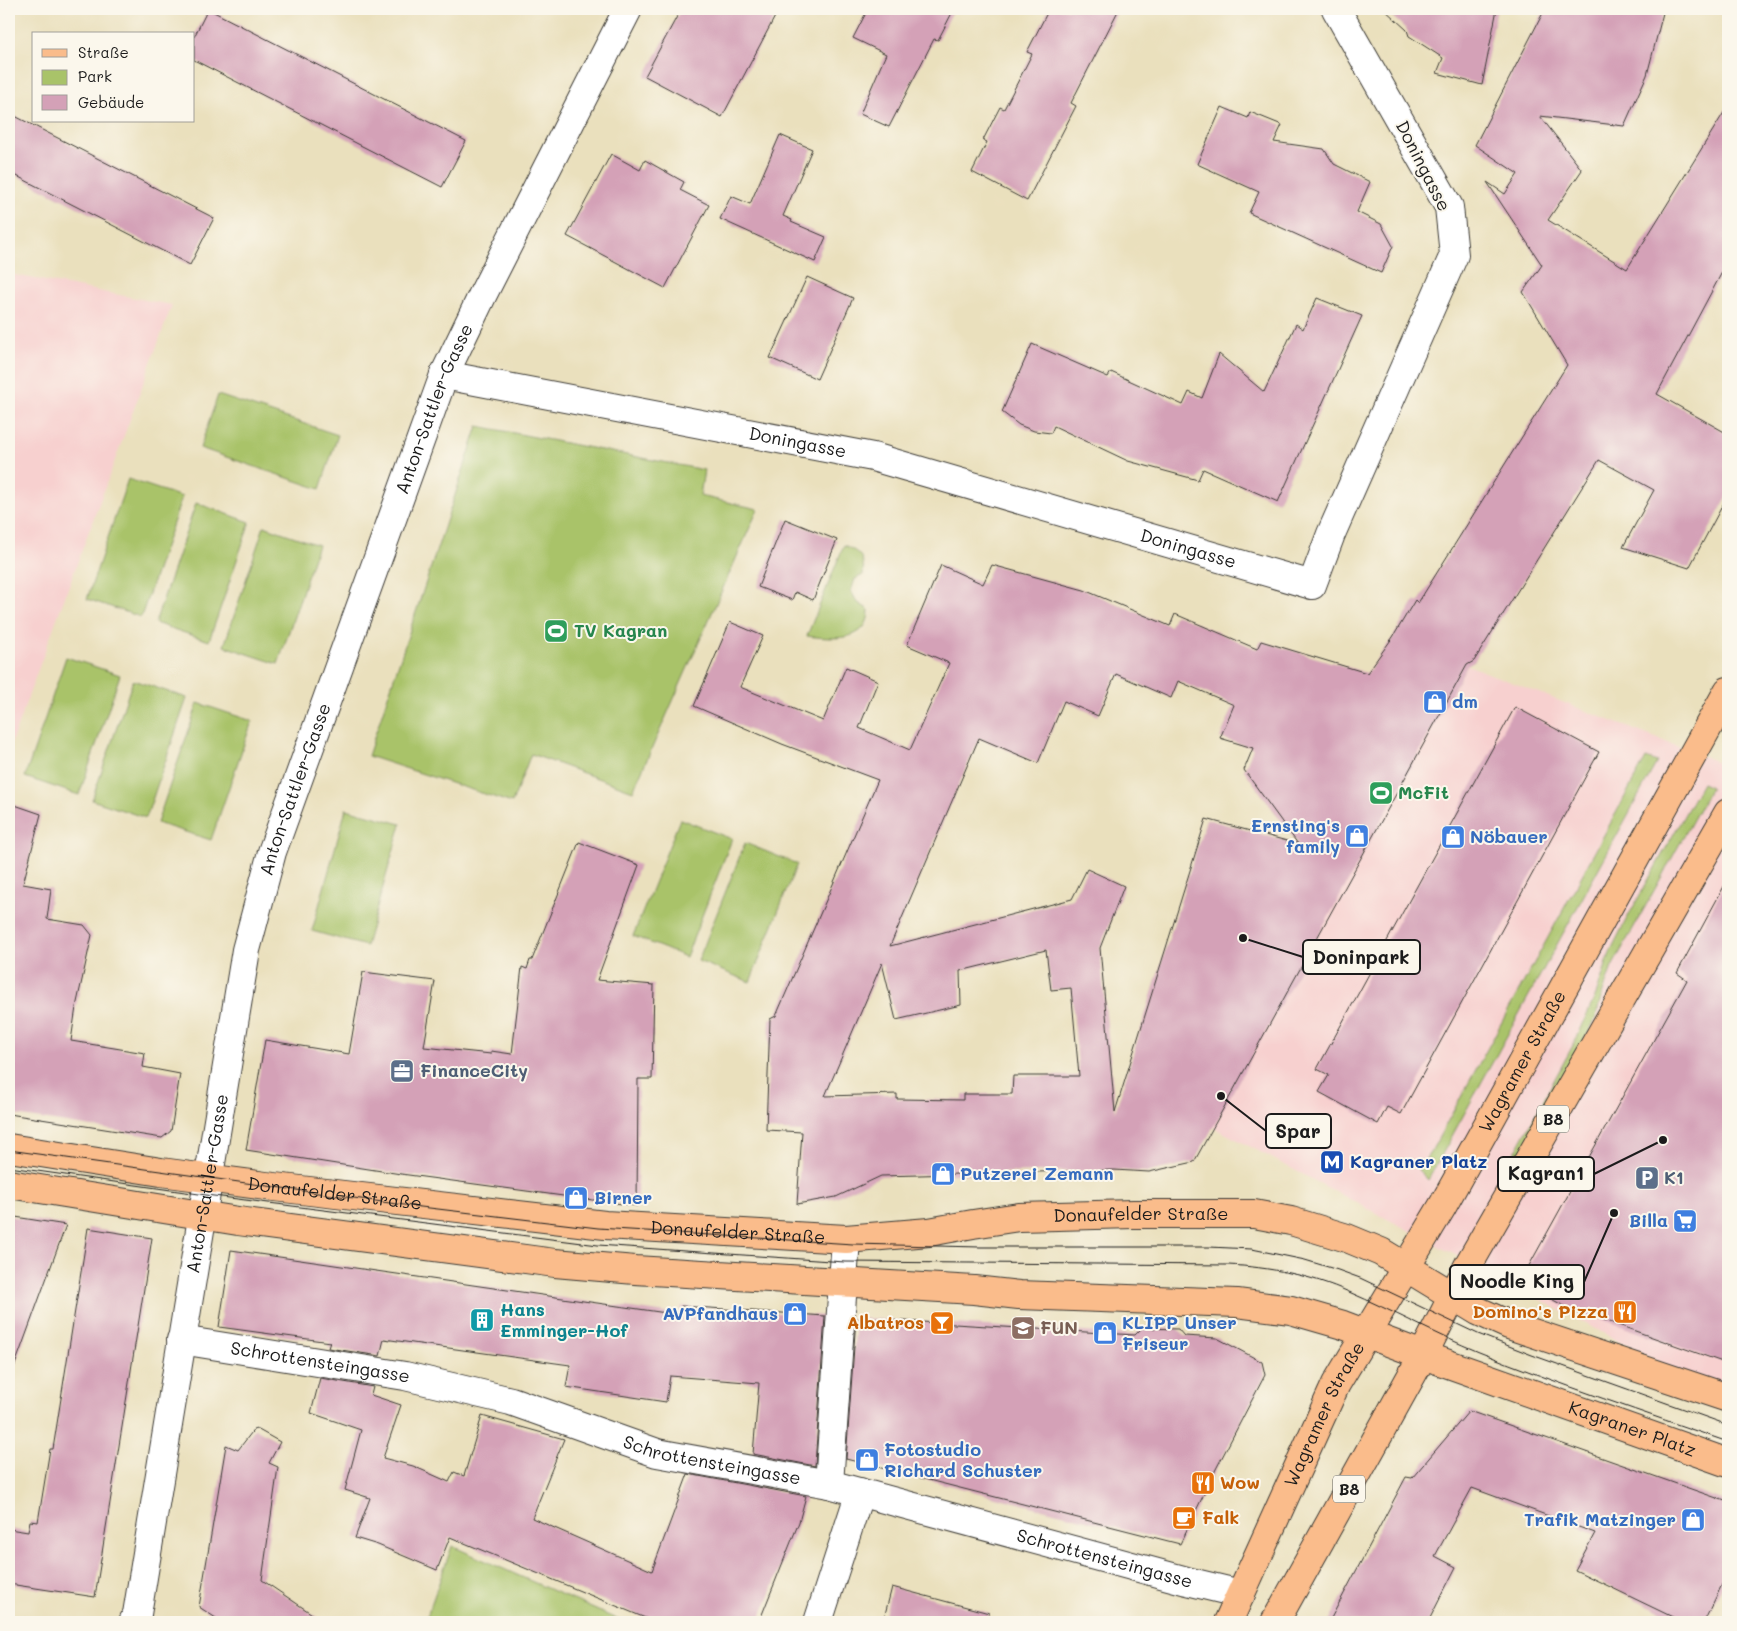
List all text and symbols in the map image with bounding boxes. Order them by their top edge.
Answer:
legend [32,32,195,122]
text: Straße [78,42,129,62]
text: Park [78,66,112,86]
text: Gebäude [78,92,144,112]
street label: Doningasse [1391,116,1457,215]
street label: Anton-Sattler-Gasse [389,319,478,497]
street label: Doningasse [747,421,849,463]
street label: Doningasse [1138,523,1239,573]
sports icon: TV Kagran [543,618,569,644]
place label: TV Kagran [574,618,667,642]
shop icon: dm [1422,689,1448,715]
place label: dm [1452,689,1478,713]
street label: Anton-Sattler-Gasse [253,699,336,878]
sports icon: McFit [1368,780,1394,806]
place label: McFit [1398,780,1449,804]
place label: Ernsting's family [1251,813,1340,858]
shop icon: Ernsting's family [1344,823,1370,849]
shop icon: Nöbauer [1440,824,1466,850]
place label: Nöbauer [1470,824,1548,848]
callout: Doninpark [1303,940,1420,974]
text: Doninpark [1312,944,1410,969]
street label: Wagramer Straße [1473,986,1571,1136]
office icon: FinanceCity [389,1058,415,1084]
place label: FinanceCity [420,1058,528,1082]
street label: Anton-Sattler-Gasse [180,1092,233,1275]
road number: B8 [1537,1106,1569,1132]
callout: Spar [1266,1114,1331,1148]
text: Spar [1275,1118,1321,1143]
metro station icon: Kagraner Platz [1319,1149,1345,1175]
place label: Kagraner Platz [1350,1149,1487,1173]
callout: Kagran1 [1498,1157,1594,1191]
text: Kagran1 [1508,1160,1584,1185]
shop icon: Putzerei Zemann [930,1161,956,1187]
place label: Putzerei Zemann [960,1161,1114,1185]
parking icon: K1 [1634,1165,1660,1191]
place label: K1 [1664,1165,1684,1189]
street label: Donaufelder Straße [246,1171,423,1215]
shop icon: Birner [563,1185,589,1211]
place label: Birner [594,1185,652,1209]
street label: Donaufelder Straße [1053,1201,1229,1227]
place label: Billa [1629,1208,1668,1232]
supermarket icon: Billa [1672,1208,1698,1234]
street label: Donaufelder Straße [650,1215,826,1249]
callout: Noodle King [1450,1265,1584,1299]
text: Noodle King [1460,1268,1574,1293]
place label: Hans Emminger-Hof [500,1297,628,1342]
place label: Domino's Pizza [1472,1299,1608,1323]
restaurant icon: Domino's Pizza [1612,1299,1638,1325]
place label: AVPfandhaus [663,1301,778,1325]
shop icon: AVPfandhaus [782,1301,808,1327]
building icon: Hans Emminger-Hof [469,1307,495,1333]
place label: Albatros [847,1310,924,1334]
bar icon: Albatros [929,1310,955,1336]
place label: KLIPP Unser Friseur [1122,1310,1237,1355]
school or university icon: FUN [1010,1315,1036,1341]
place label: FUN [1040,1315,1078,1339]
shop icon: KLIPP Unser Friseur [1092,1320,1118,1346]
street label: Schrottensteingasse [229,1335,412,1388]
street label: Wagramer Straße [1278,1337,1370,1490]
street label: Kagraner Platz [1566,1395,1699,1462]
street label: Schrottensteingasse [620,1429,803,1490]
place label: Fotostudio Richard Schuster [884,1437,1042,1482]
shop icon: Fotostudio Richard Schuster [854,1447,880,1473]
restaurant icon: Wow [1190,1470,1216,1496]
place label: Wow [1220,1470,1260,1494]
road number: B8 [1333,1476,1365,1502]
cafe icon: Falk [1171,1505,1197,1531]
place label: Falk [1202,1505,1239,1529]
place label: Trafik Matzinger [1524,1507,1676,1531]
shop icon: Trafik Matzinger [1680,1507,1706,1533]
street label: Schrottensteingasse [1014,1522,1195,1593]

